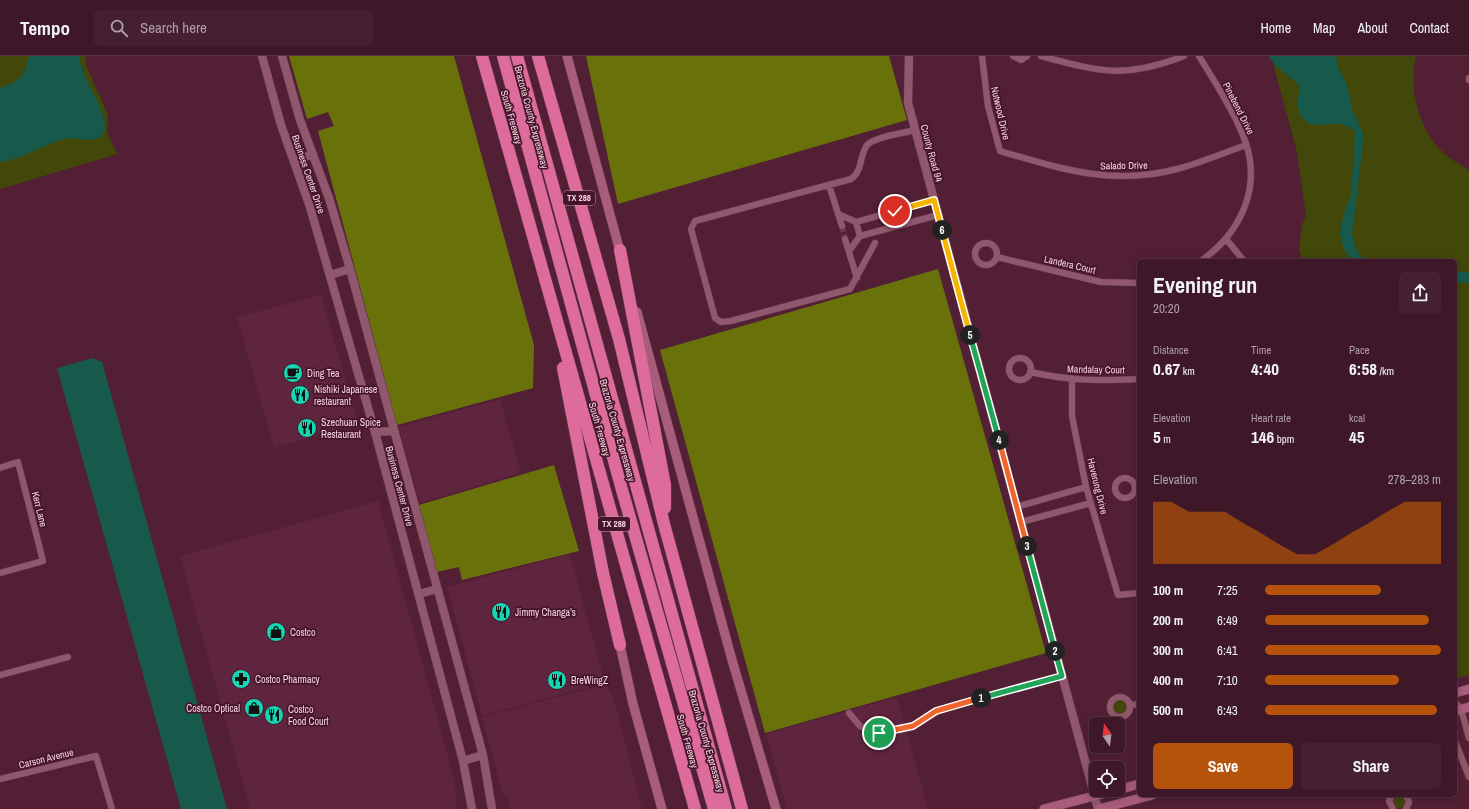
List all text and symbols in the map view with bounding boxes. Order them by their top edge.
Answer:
search box [94,10,374,46]
text: Tempo [20,15,70,41]
icon: search [108,17,130,39]
text: Search here [140,17,207,38]
text: Home [1260,19,1291,37]
text: Map [1313,19,1335,37]
text: About [1357,19,1387,37]
text: Contact [1409,19,1449,37]
street label: Brazoria County Expressway [512,64,552,171]
street label: Pinebend Drive [1220,80,1257,137]
street label: Nutwood Drive [988,85,1013,141]
street label: South Freeway [498,89,526,146]
street label: County Road 94 [918,123,946,184]
street label: Business Center Drive [289,133,328,216]
street label: Salado Drive [1100,159,1148,172]
road number: TX 288 [563,191,595,205]
pin [878,194,912,228]
icon: check [884,200,906,222]
pin: 6 [932,220,952,240]
text: 6 [939,223,945,237]
street label: Landera Court [1043,252,1098,277]
text: Evening run [1153,270,1257,300]
button: share [1399,272,1441,314]
text: 20:20 [1153,300,1180,317]
pin: 5 [960,325,980,345]
text: 5 [967,328,973,342]
text: Distance [1153,343,1189,357]
text: Time [1251,343,1271,357]
text: Pace [1349,343,1370,357]
text: 0.67 [1153,357,1180,380]
text: 4:40 [1251,357,1279,380]
text: 6:58 [1349,357,1377,380]
cafe icon: Ding Tea [282,362,304,384]
street label: Mandalay Court [1067,362,1126,377]
text: km [1180,364,1195,378]
text: /km [1377,364,1394,378]
place label: Ding Tea [307,367,340,380]
street label: Brazoria County Expressway [597,378,639,484]
place label: Nishiki Japanese restaurant [314,383,378,408]
restaurant icon: Nishiki Japanese restaurant [289,384,311,406]
street label: South Freeway [586,401,614,458]
text: Elevation [1153,411,1191,425]
text: Heart rate [1251,411,1291,425]
text: kcal [1349,411,1365,425]
place label: Szechuan Spice Restaurant [321,416,381,441]
restaurant icon: Szechuan Spice Restaurant [296,417,318,439]
text: 5 [1153,425,1161,448]
text: 146 [1251,425,1274,448]
text: 45 [1349,425,1365,448]
pin: 4 [989,430,1009,450]
text: m [1161,432,1171,446]
text: bpm [1274,432,1294,446]
text: 4 [996,433,1002,447]
street label: Business Center Drive [383,445,417,528]
street label: Haverung Drive [1084,457,1111,516]
text: Elevation [1153,471,1197,488]
text: 278–283 m [1388,471,1441,488]
street label: Kerr Lane [29,490,50,529]
road number: TX 288 [598,517,630,531]
pin: 3 [1017,536,1037,556]
text: 3 [1024,539,1030,553]
text: 100 m [1153,582,1183,599]
text: 7:25 [1217,582,1238,599]
restaurant icon: Jimmy Changa's [490,601,512,623]
place label: Jimmy Changa's [515,606,576,619]
text: 200 m [1153,612,1183,629]
text: 6:49 [1217,612,1238,629]
shop icon: Costco [265,621,287,643]
place label: Costco [290,626,316,639]
pin: 2 [1045,641,1065,661]
text: 300 m [1153,642,1183,659]
text: 6:41 [1217,642,1238,659]
text: 2 [1052,644,1058,658]
pharmacy icon: Costco Pharmacy [230,668,252,690]
restaurant icon: BreWingZ [546,669,568,691]
text: 400 m [1153,672,1183,689]
text: 7:10 [1217,672,1238,689]
place label: Costco Pharmacy [255,673,321,686]
place label: BreWingZ [571,674,608,687]
pin: 1 [971,688,991,708]
street label: Brazoria County Expressway [686,689,728,795]
text: 1 [978,691,984,705]
shop icon: Costco Optical [243,697,265,719]
place label: Costco Optical [186,702,240,715]
text: 500 m [1153,702,1183,719]
text: 6:43 [1217,702,1238,719]
place label: Costco Food Court [288,703,329,728]
restaurant icon: Costco Food Court [263,704,285,726]
street label: South Freeway [674,713,702,770]
pin [862,716,896,750]
north arrow [1089,717,1125,753]
map controls [1089,717,1125,797]
icon: arrive [868,722,890,744]
button: Save [1153,743,1293,789]
button: Share [1301,743,1441,789]
street label: Carson Avenue [17,745,75,772]
button: locate [1089,761,1125,797]

